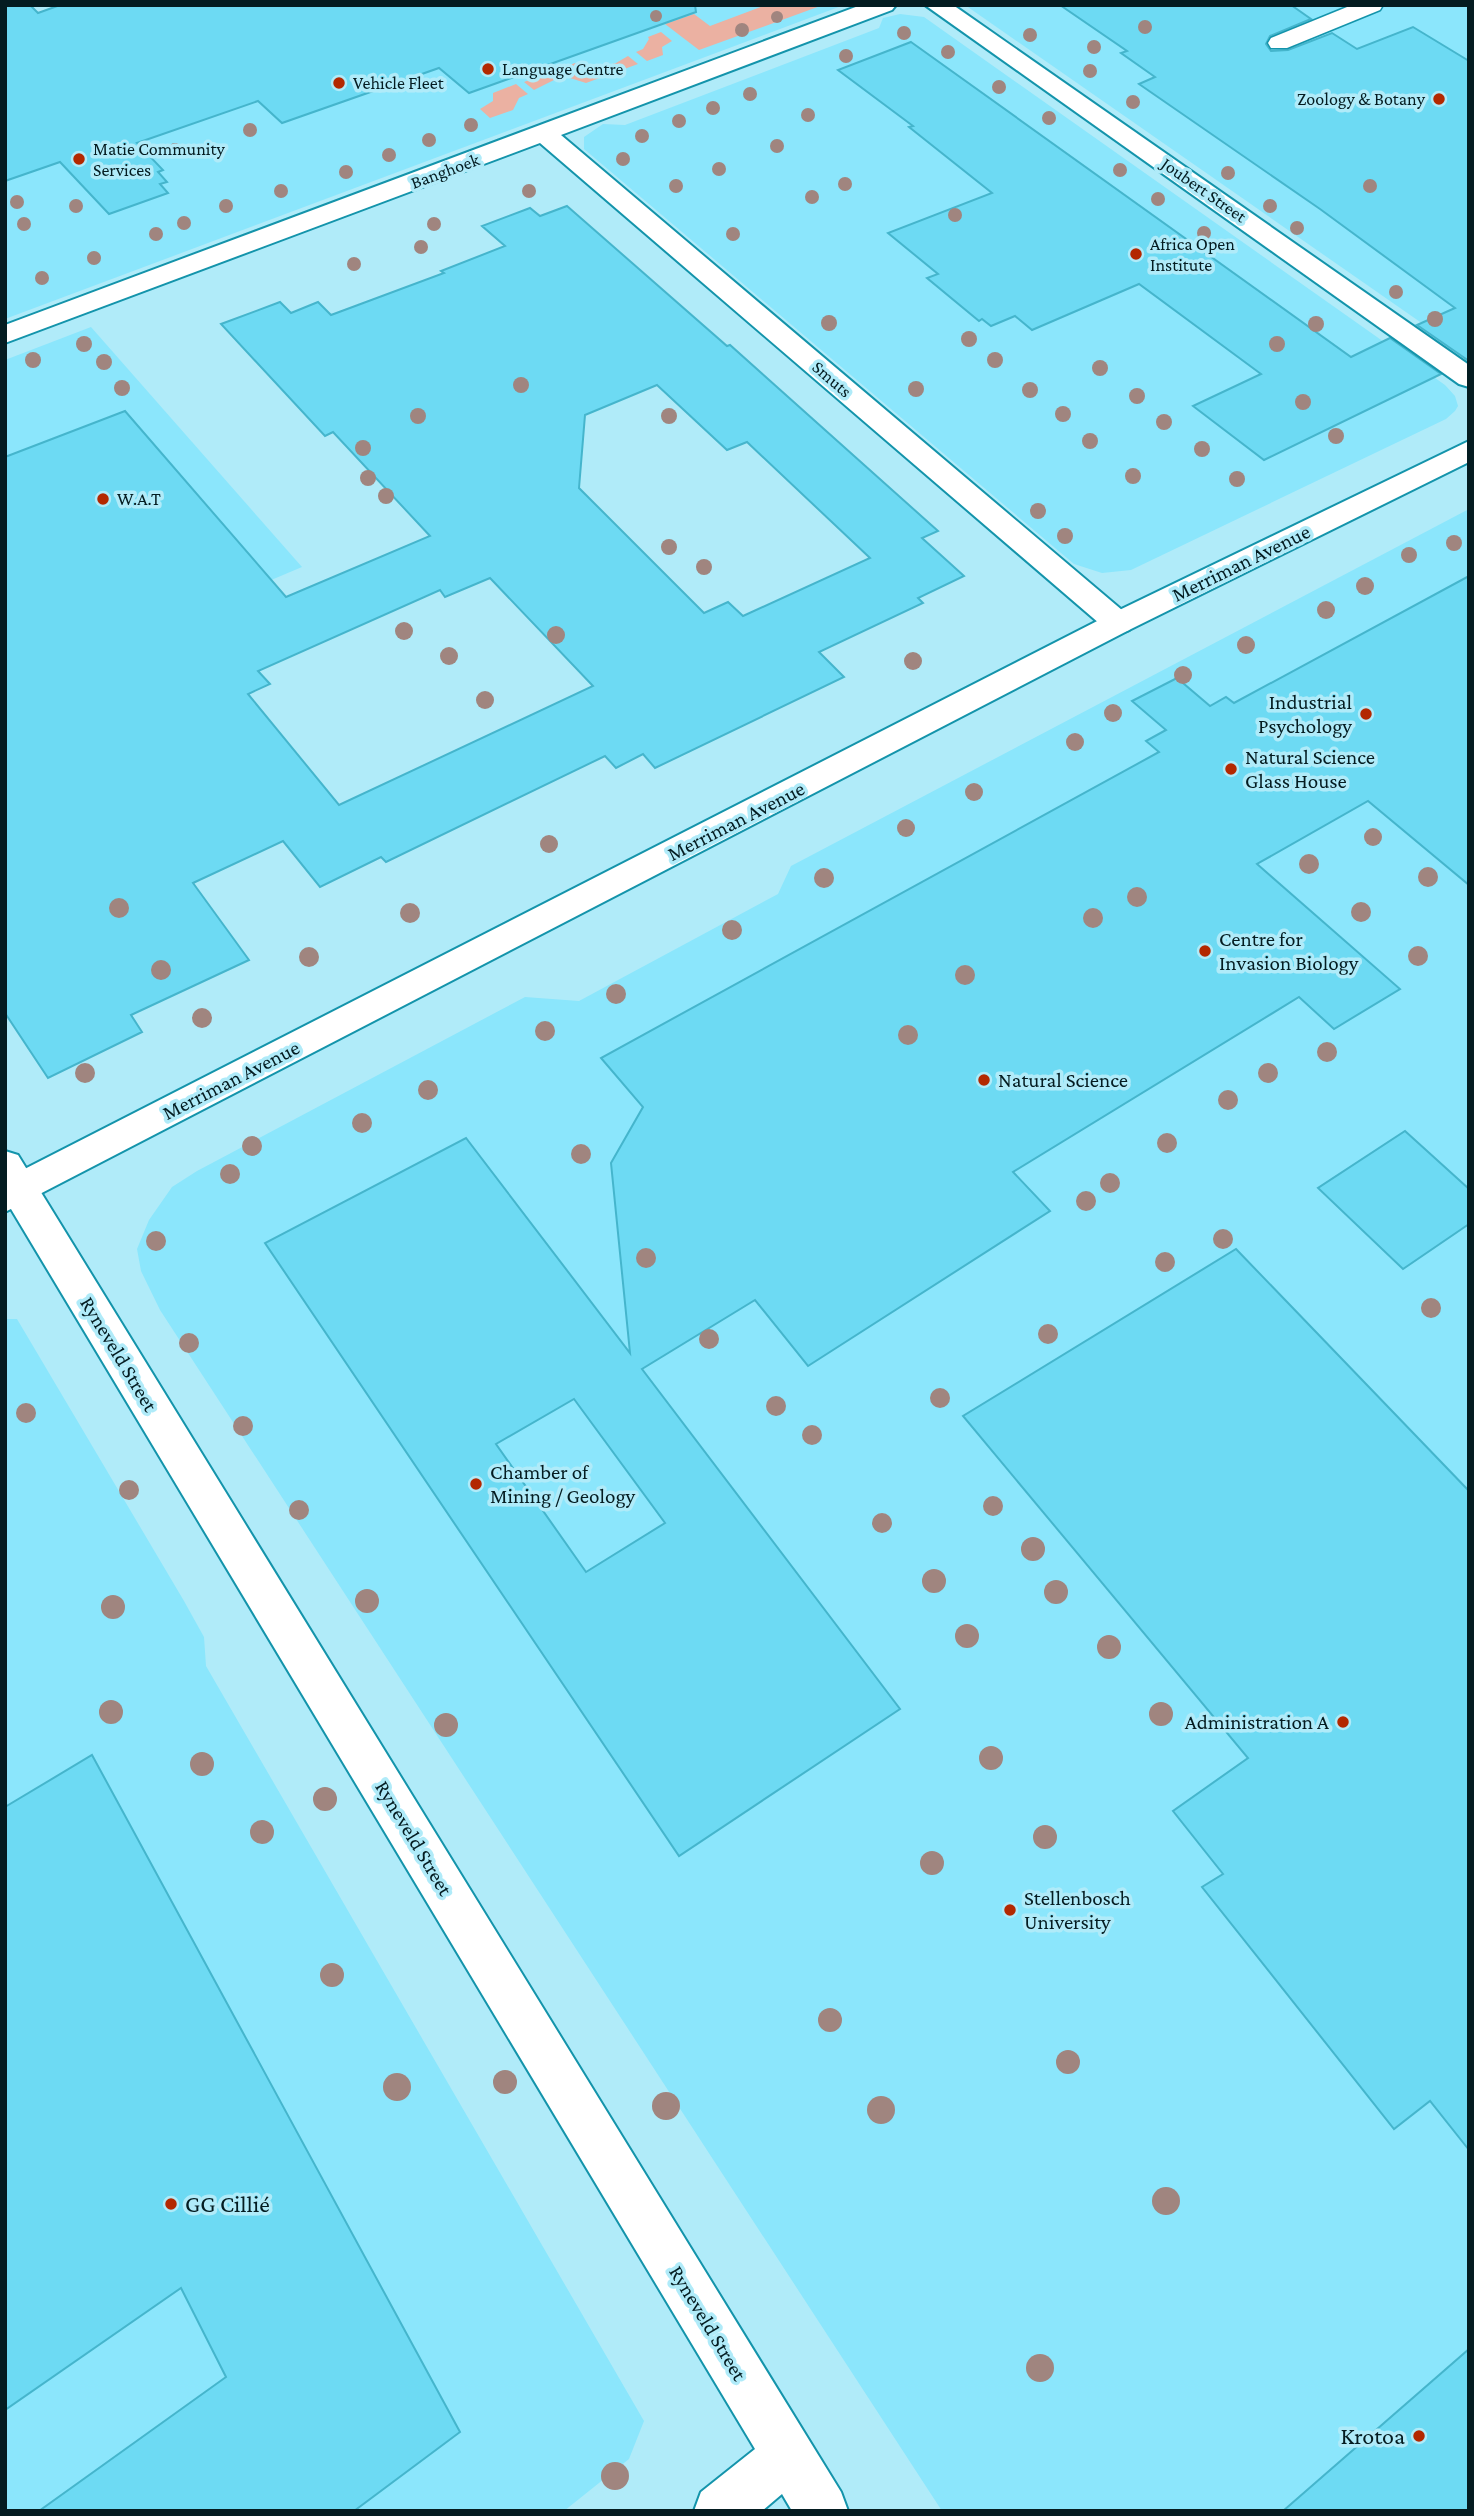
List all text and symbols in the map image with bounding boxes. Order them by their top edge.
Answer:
place label: Language Centre [502,59,624,79]
marker: Language Centre [480,61,496,77]
place label: Vehicle Fleet [353,73,445,93]
marker: Vehicle Fleet [331,75,347,91]
place label: Zoology & Botany [1297,89,1426,109]
marker: Zoology & Botany [1431,91,1447,107]
place label: Matie Community Services [93,139,225,180]
street label: Banghoek [408,149,482,193]
marker: Matie Community Services [71,151,87,167]
street label: Joubert Street [1156,152,1251,227]
place label: Africa Open Institute [1150,234,1235,275]
marker: Africa Open Institute [1128,246,1144,262]
street label: Smuts [808,357,856,401]
place label: W.A.T [117,489,161,509]
marker: W.A.T [95,491,111,507]
street label: Merriman Avenue [1168,519,1314,607]
place label: Industrial Psychology [1258,690,1352,738]
marker: Industrial Psychology [1358,706,1374,722]
place label: Natural Science Glass House [1245,745,1375,793]
marker: Natural Science Glass House [1223,761,1239,777]
street label: Merriman Avenue [663,776,809,866]
place label: Centre for Invasion Biology [1219,927,1359,975]
marker: Centre for Invasion Biology [1197,943,1213,959]
street label: Merriman Avenue [158,1035,304,1125]
place label: Natural Science [998,1068,1128,1092]
marker: Natural Science [976,1072,992,1088]
street label: Ryneveld Street [75,1292,163,1417]
place label: Chamber of Mining / Geology [490,1460,636,1508]
marker: Chamber of Mining / Geology [468,1476,484,1492]
place label: Administration A [1185,1710,1329,1734]
marker: Administration A [1335,1714,1351,1730]
street label: Ryneveld Street [370,1776,458,1901]
place label: Stellenbosch University [1024,1886,1131,1934]
marker: Stellenbosch University [1002,1902,1018,1918]
place label: GG Cillié [185,2190,270,2217]
marker: GG Cillié [163,2196,179,2212]
street label: Ryneveld Street [664,2261,752,2386]
place label: Krotoa [1341,2422,1405,2449]
marker: Krotoa [1411,2428,1427,2444]

